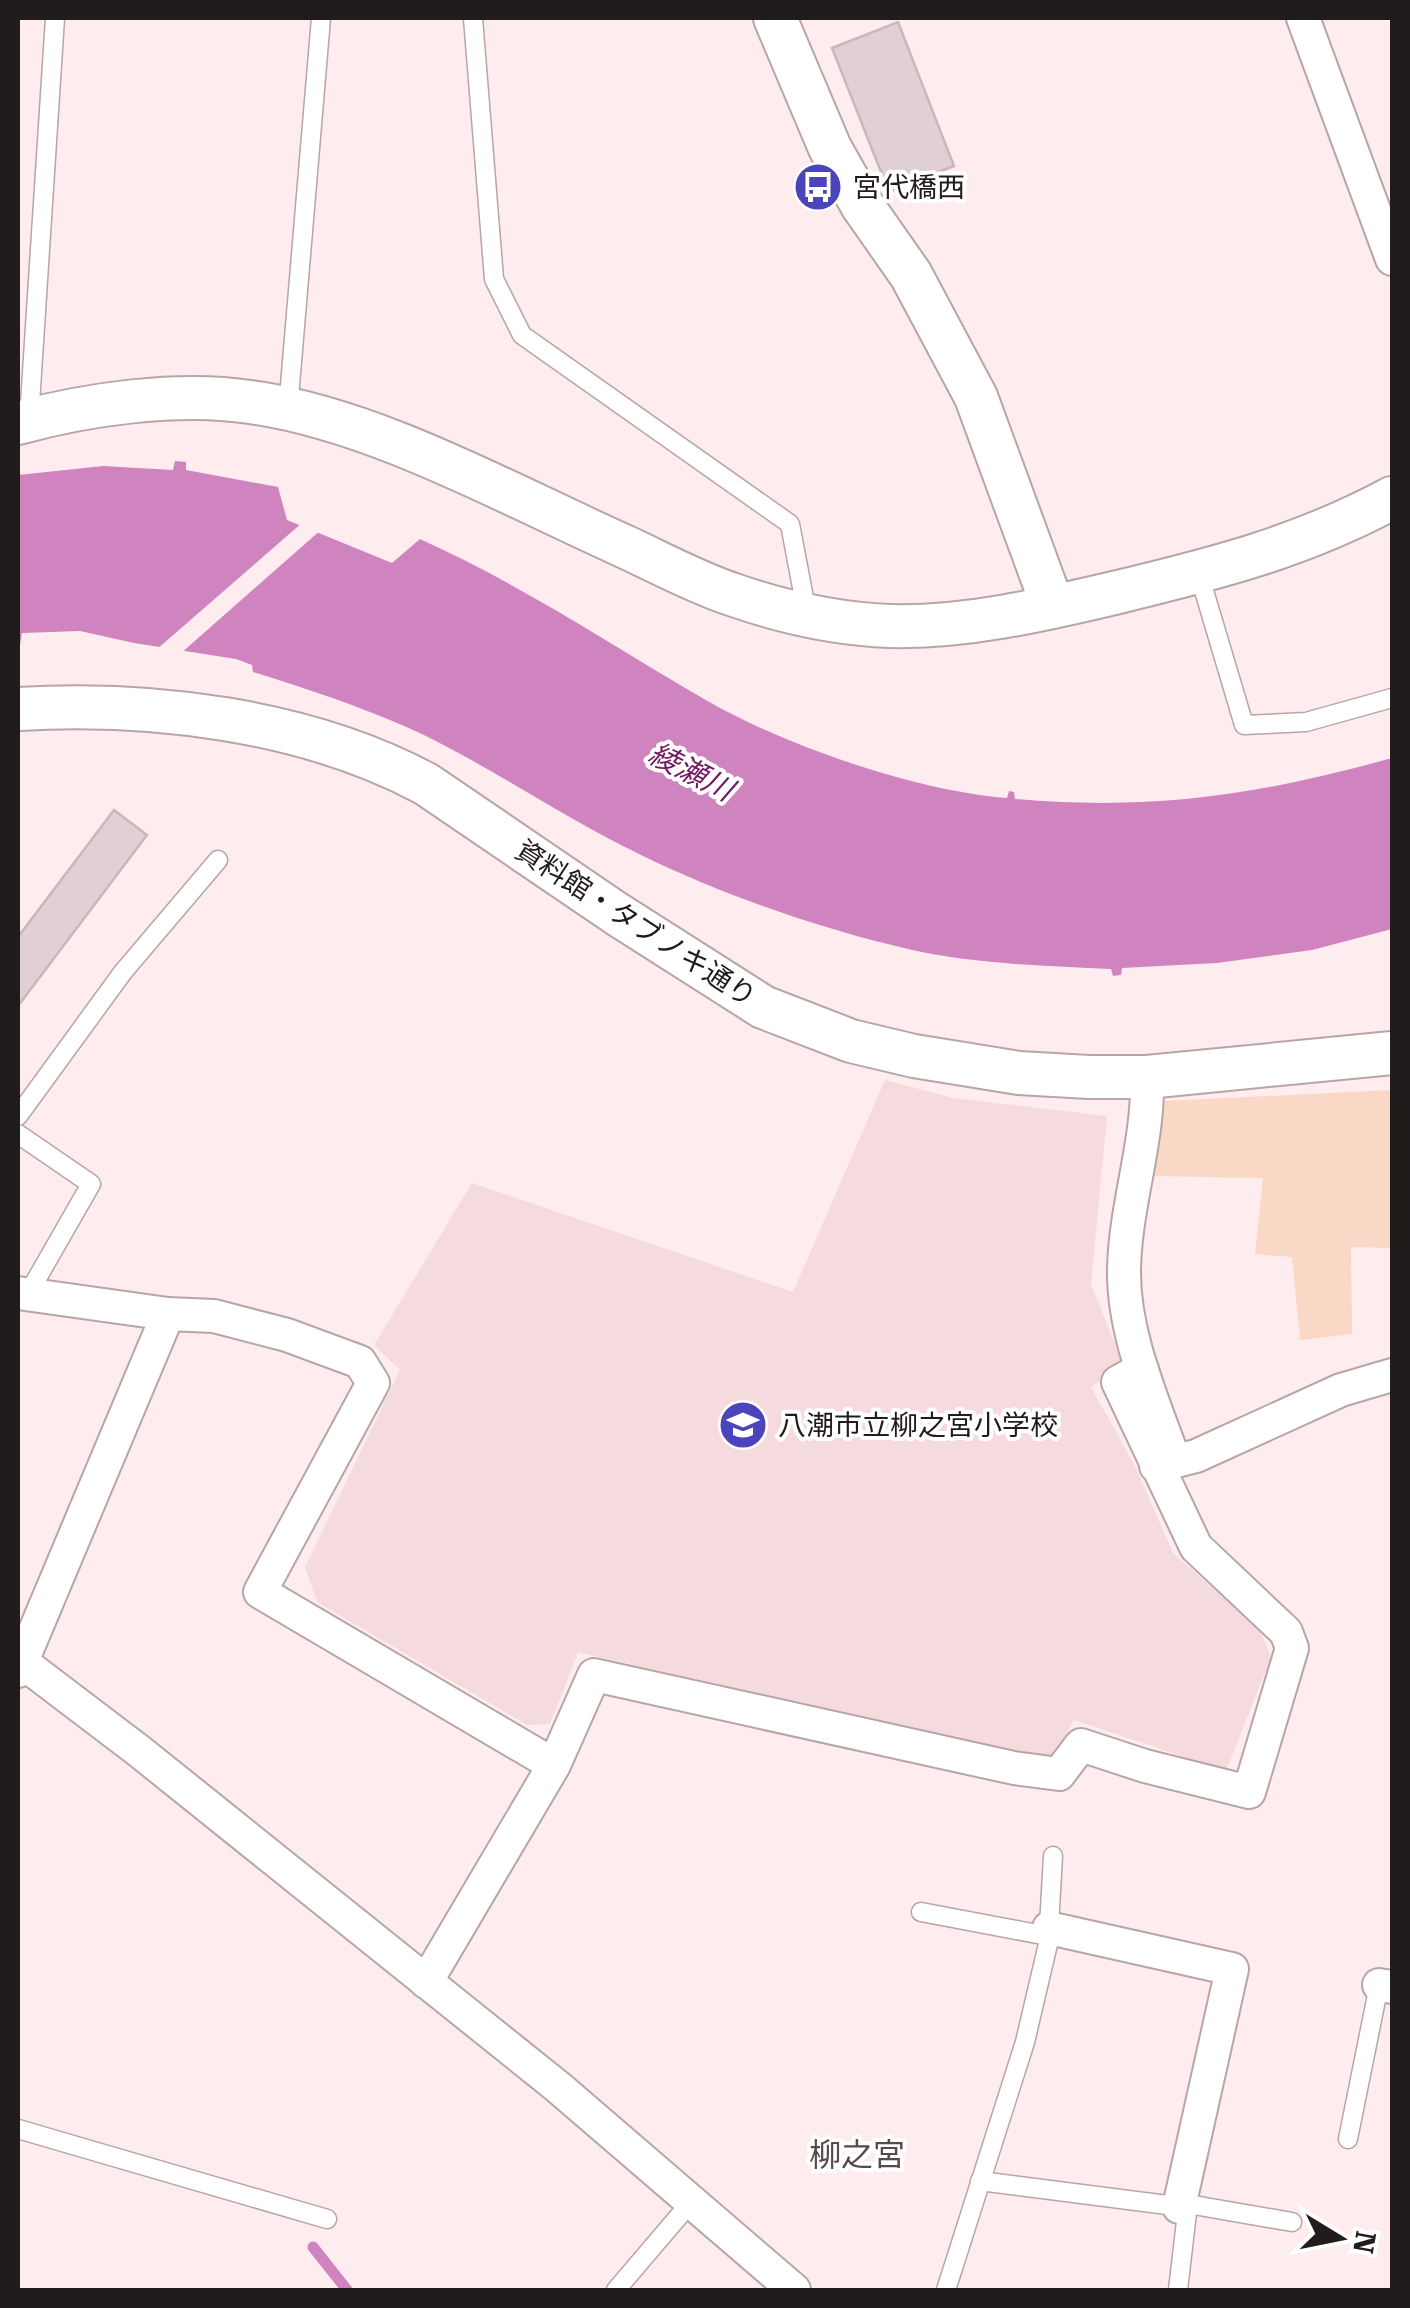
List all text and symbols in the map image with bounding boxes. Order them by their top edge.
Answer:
bus stop icon: 宮代橋西 [792,161,844,213]
place label: 宮代橋西 [853,171,965,204]
water label: 綾瀬川 [643,736,742,809]
street label: 資料館・タブノキ通り [509,833,762,1014]
school or university icon: 八潮市立柳之宮小学校 [717,1399,769,1451]
place label: 八潮市立柳之宮小学校 [778,1409,1058,1442]
district label: 柳之宮 [809,2136,905,2174]
north arrow [1290,2188,1390,2288]
text: N [1346,2229,1382,2256]

